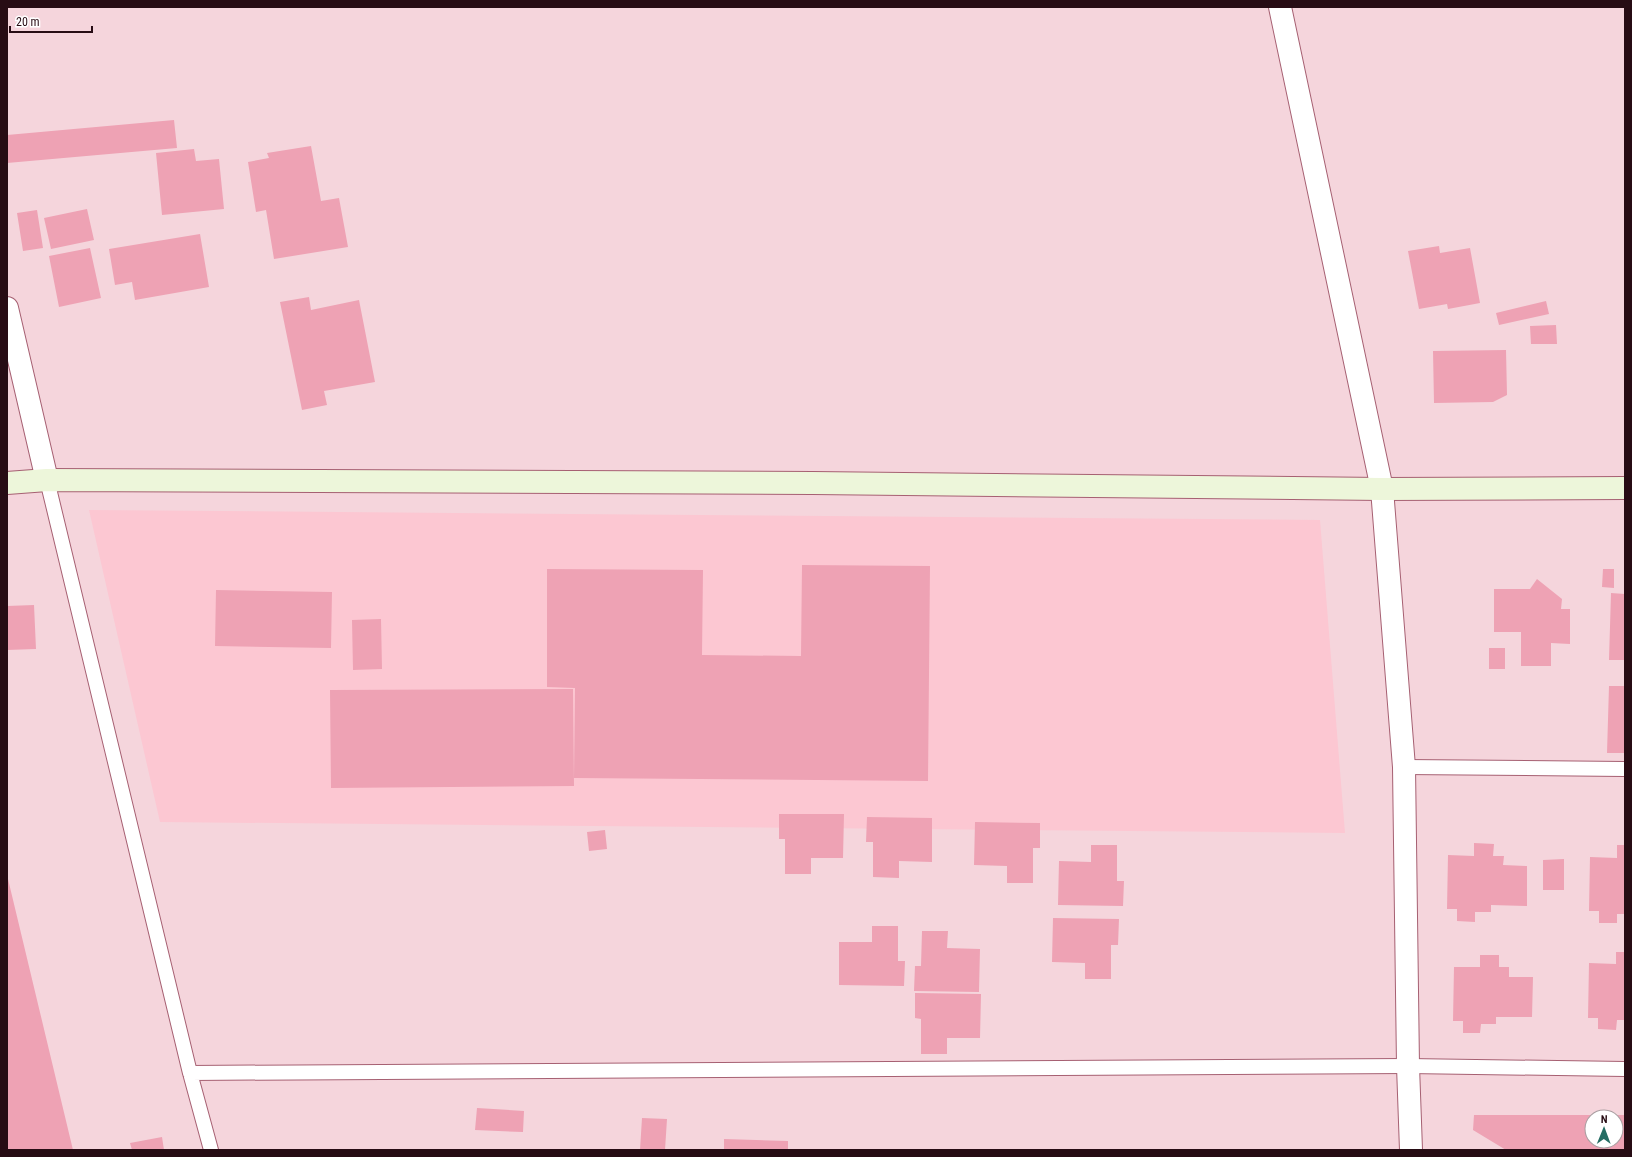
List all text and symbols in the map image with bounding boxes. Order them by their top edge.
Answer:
scale bar [10,8,92,34]
text: 20 m [16,15,40,29]
north arrow [1584,1109,1624,1149]
text: N [1601,1113,1608,1126]

